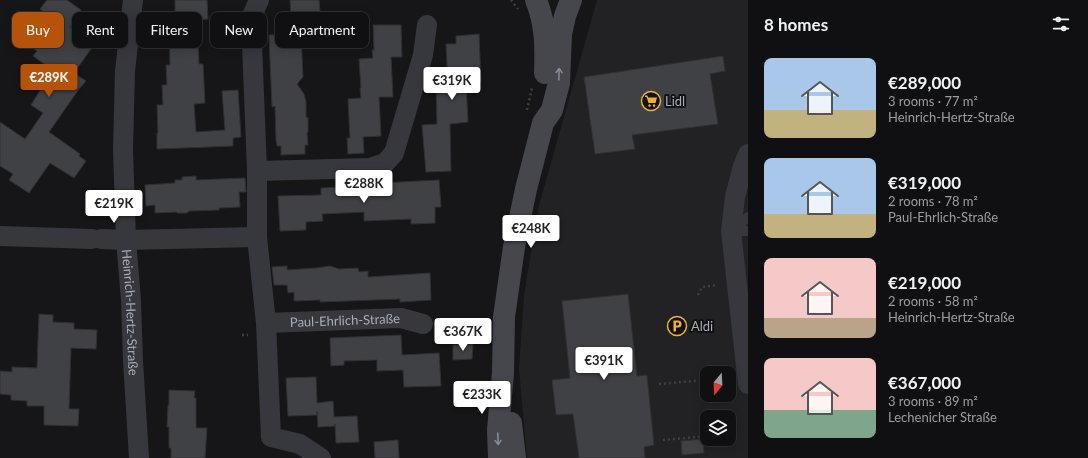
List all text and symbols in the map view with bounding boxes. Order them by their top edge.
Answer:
chip: Buy [12,12,64,48]
chip: Rent [72,12,128,48]
chip: Filters [136,12,202,48]
chip: New [210,12,267,48]
chip: Apartment [275,12,369,48]
icon: filters [1050,13,1072,35]
text: 8 homes [764,14,828,35]
pin: €289K [21,64,77,98]
pin: €319K [424,67,480,101]
one-way arrow [556,68,563,81]
text: €289K [29,69,69,85]
text: €319K [432,72,472,88]
text: €289,000 [888,72,961,93]
icon: home [796,74,844,122]
supermarket icon: Lidl [640,90,662,112]
place label: Lidl [665,93,685,109]
text: 3 rooms · 77 m² [888,93,978,109]
text: Heinrich-Hertz-Straße [888,109,1015,125]
pin: €288K [336,170,392,204]
text: €319,000 [888,172,961,193]
icon: home [796,174,844,222]
text: €288K [344,175,384,191]
pin: €219K [86,190,142,224]
text: 2 rooms · 78 m² [888,193,978,209]
text: €219K [94,195,134,211]
text: Paul-Ehrlich-Straße [888,209,998,225]
pin: €248K [503,215,559,249]
text: €248K [511,220,551,236]
street label: Heinrich-Hertz-Straße [119,248,142,376]
text: €219,000 [888,272,961,293]
icon: home [796,274,844,322]
text: 2 rooms · 58 m² [888,293,978,309]
text: Heinrich-Hertz-Straße [888,309,1015,325]
street label: Paul-Ehrlich-Straße [290,310,400,330]
parking icon: Aldi [666,315,688,337]
pin: €367K [435,318,491,352]
place label: Aldi [691,318,713,334]
text: €367K [443,323,483,339]
pin: €391K [576,347,632,381]
text: €391K [584,352,624,368]
north arrow [700,366,736,402]
map controls [700,366,736,446]
text: €367,000 [888,372,961,393]
icon: home [796,374,844,422]
pin: €233K [454,381,510,415]
text: €233K [462,386,502,402]
text: 3 rooms · 89 m² [888,393,978,409]
text: Lechenicher Straße [888,409,997,425]
button: layers [700,410,736,446]
one-way arrow [494,432,502,445]

